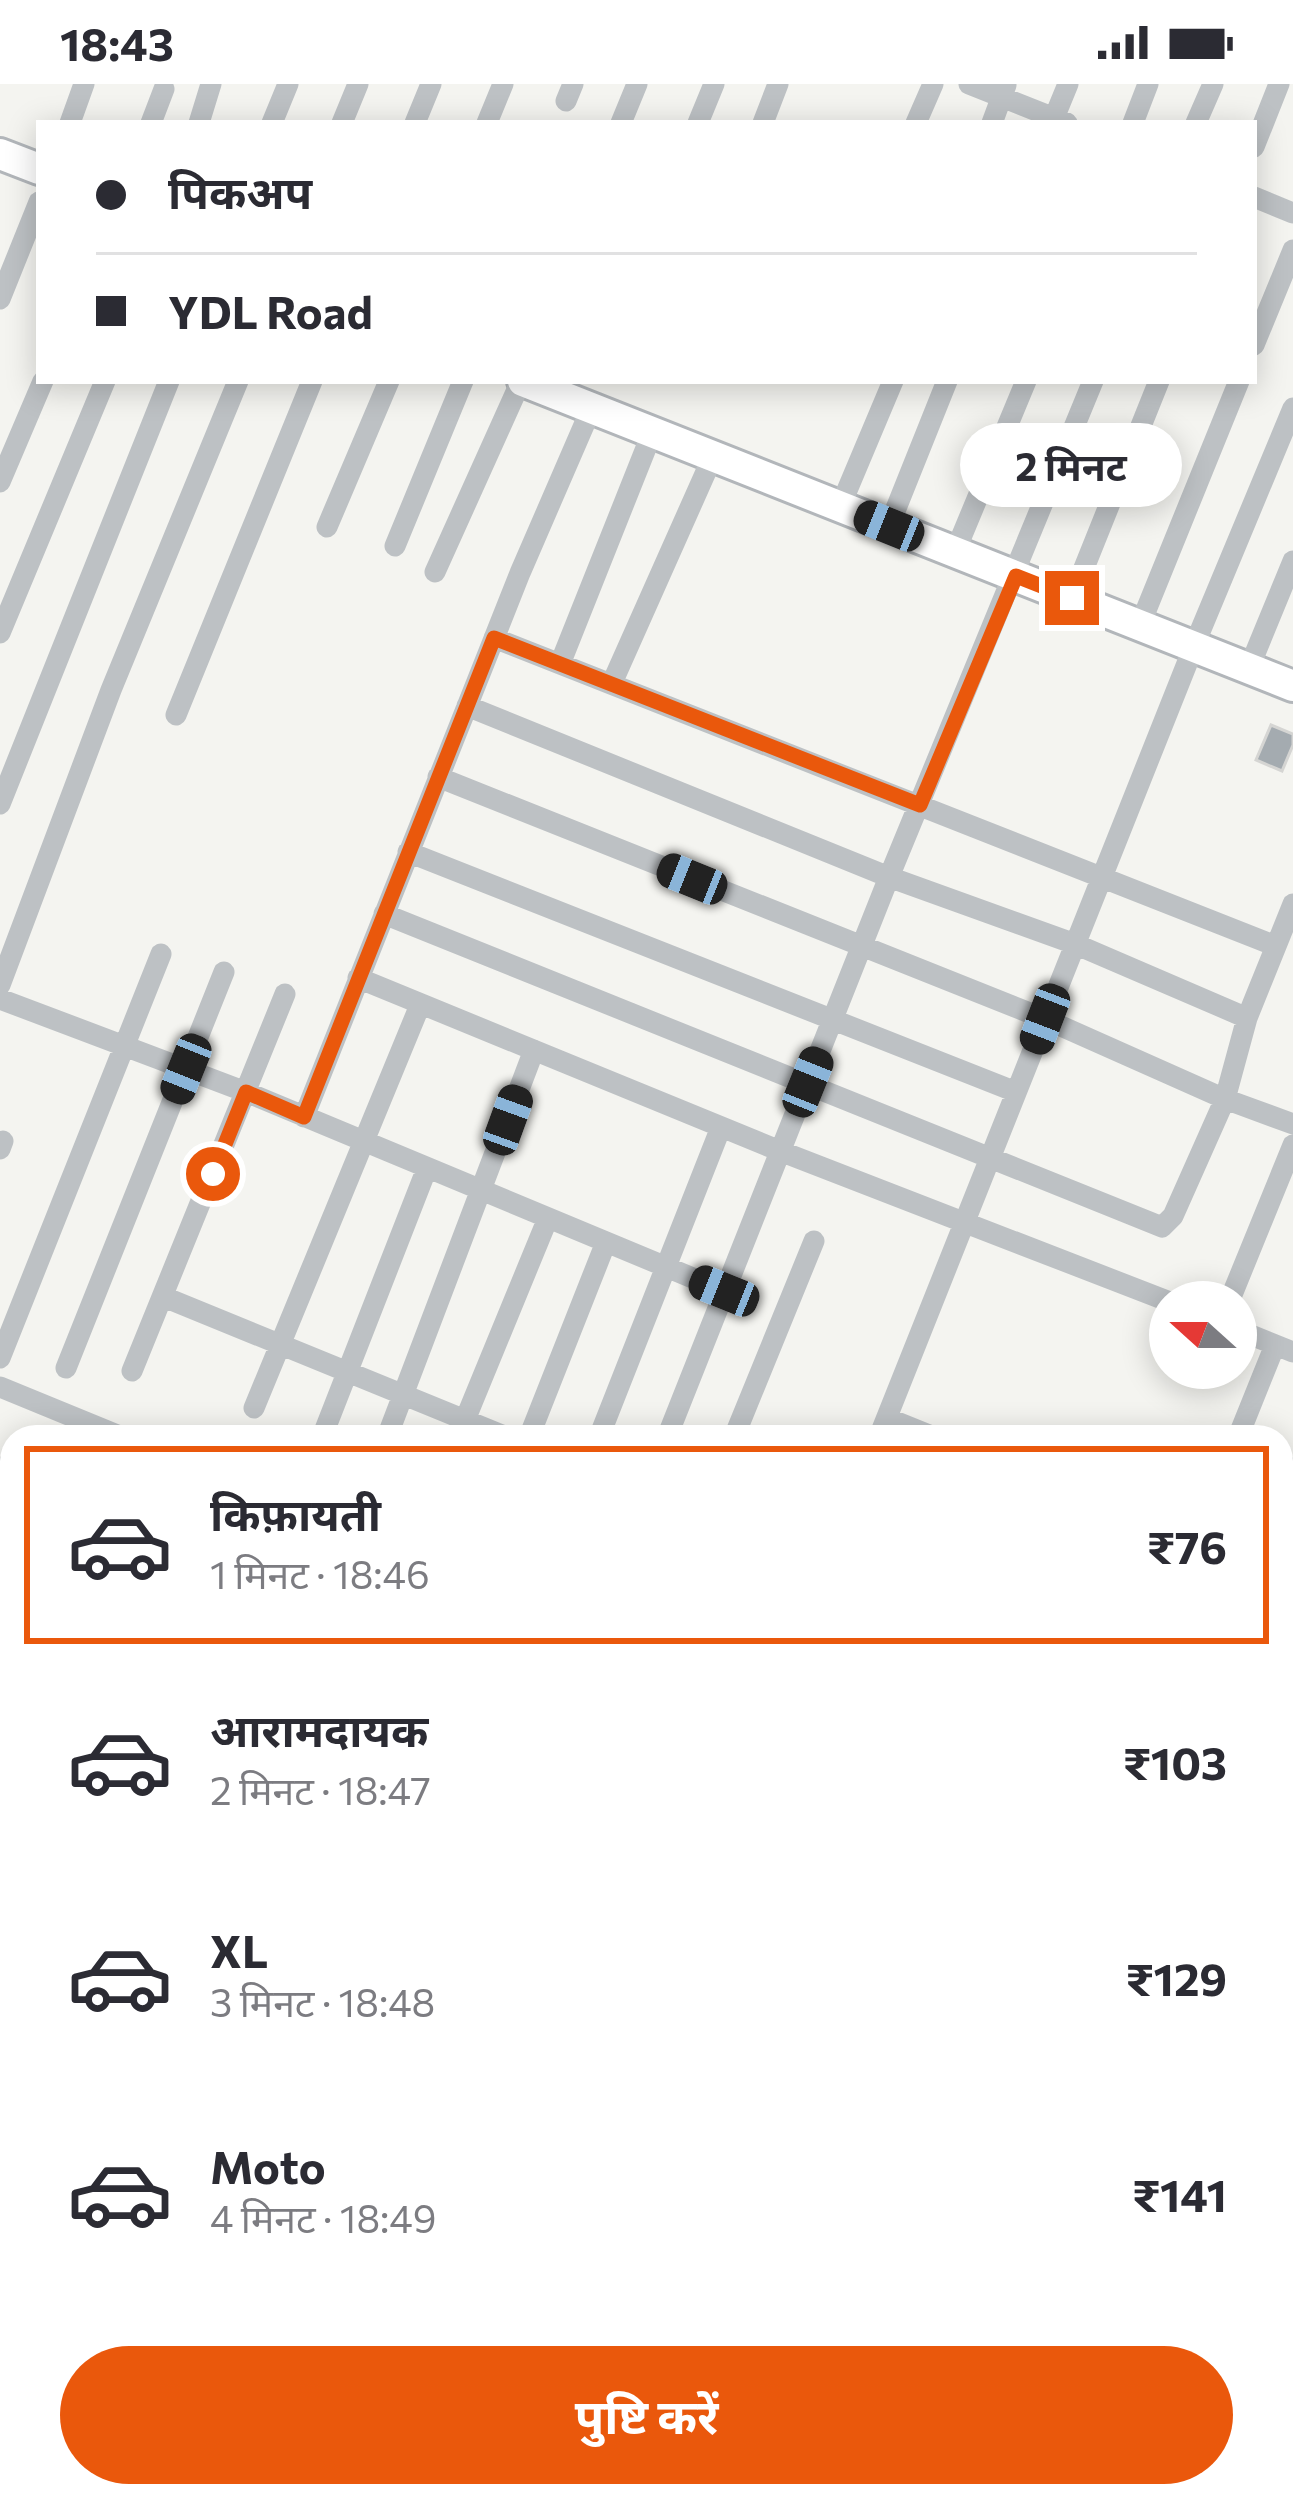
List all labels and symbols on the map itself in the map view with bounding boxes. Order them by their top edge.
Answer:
callout: 2 मिनट [961,424,1183,508]
car [849,496,929,556]
route end [1045,571,1099,625]
car [652,849,732,909]
car [1015,979,1075,1059]
car [156,1029,216,1109]
car [778,1042,838,1122]
car [479,1080,537,1160]
route start [186,1147,240,1201]
car [684,1261,764,1321]
north arrow [1149,1281,1257,1389]

